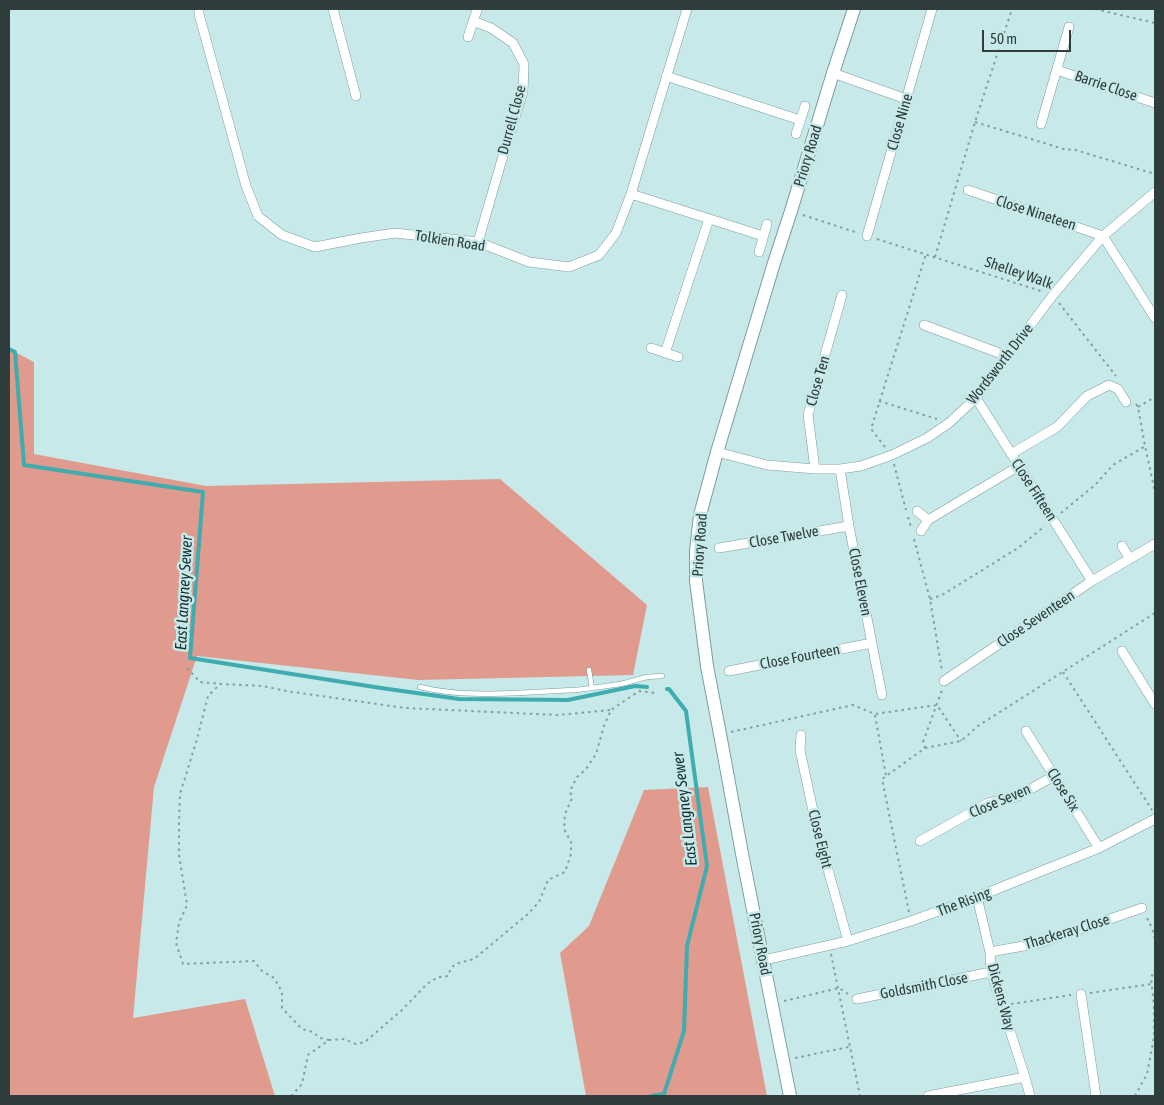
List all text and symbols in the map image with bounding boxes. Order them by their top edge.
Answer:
scale bar [984,20,1073,52]
text: 50 m [990,30,1017,47]
street label: Barrie Close [1072,67,1140,105]
street label: Durrell Close [494,83,530,157]
street label: Close Nine [883,92,917,152]
street label: Priory Road [790,123,826,189]
street label: Close Nineteen [994,192,1078,234]
street label: Tolkien Road [413,227,487,255]
street label: Shelley Walk [982,253,1056,293]
street label: Wordsworth Drive [963,320,1037,408]
street label: Close Ten [802,354,834,408]
street label: Close Fifteen [1007,456,1061,524]
street label: Priory Road [689,513,711,577]
street label: Close Twelve [748,522,820,552]
water label: East Langney Sewer [171,535,197,651]
street label: Close Eleven [845,547,875,617]
street label: Close Seventeen [994,586,1078,652]
street label: Close Fourteen [758,640,842,674]
water label: East Langney Sewer [668,751,702,867]
street label: Close Six [1043,765,1083,815]
street label: Close Seven [967,780,1033,822]
street label: Close Eight [804,808,836,870]
street label: The Rising [935,884,993,920]
street label: Thackeray Close [1022,910,1112,954]
street label: Priory Road [745,911,775,977]
street label: Dickens Way [983,961,1019,1033]
street label: Goldsmith Close [879,969,969,1003]

